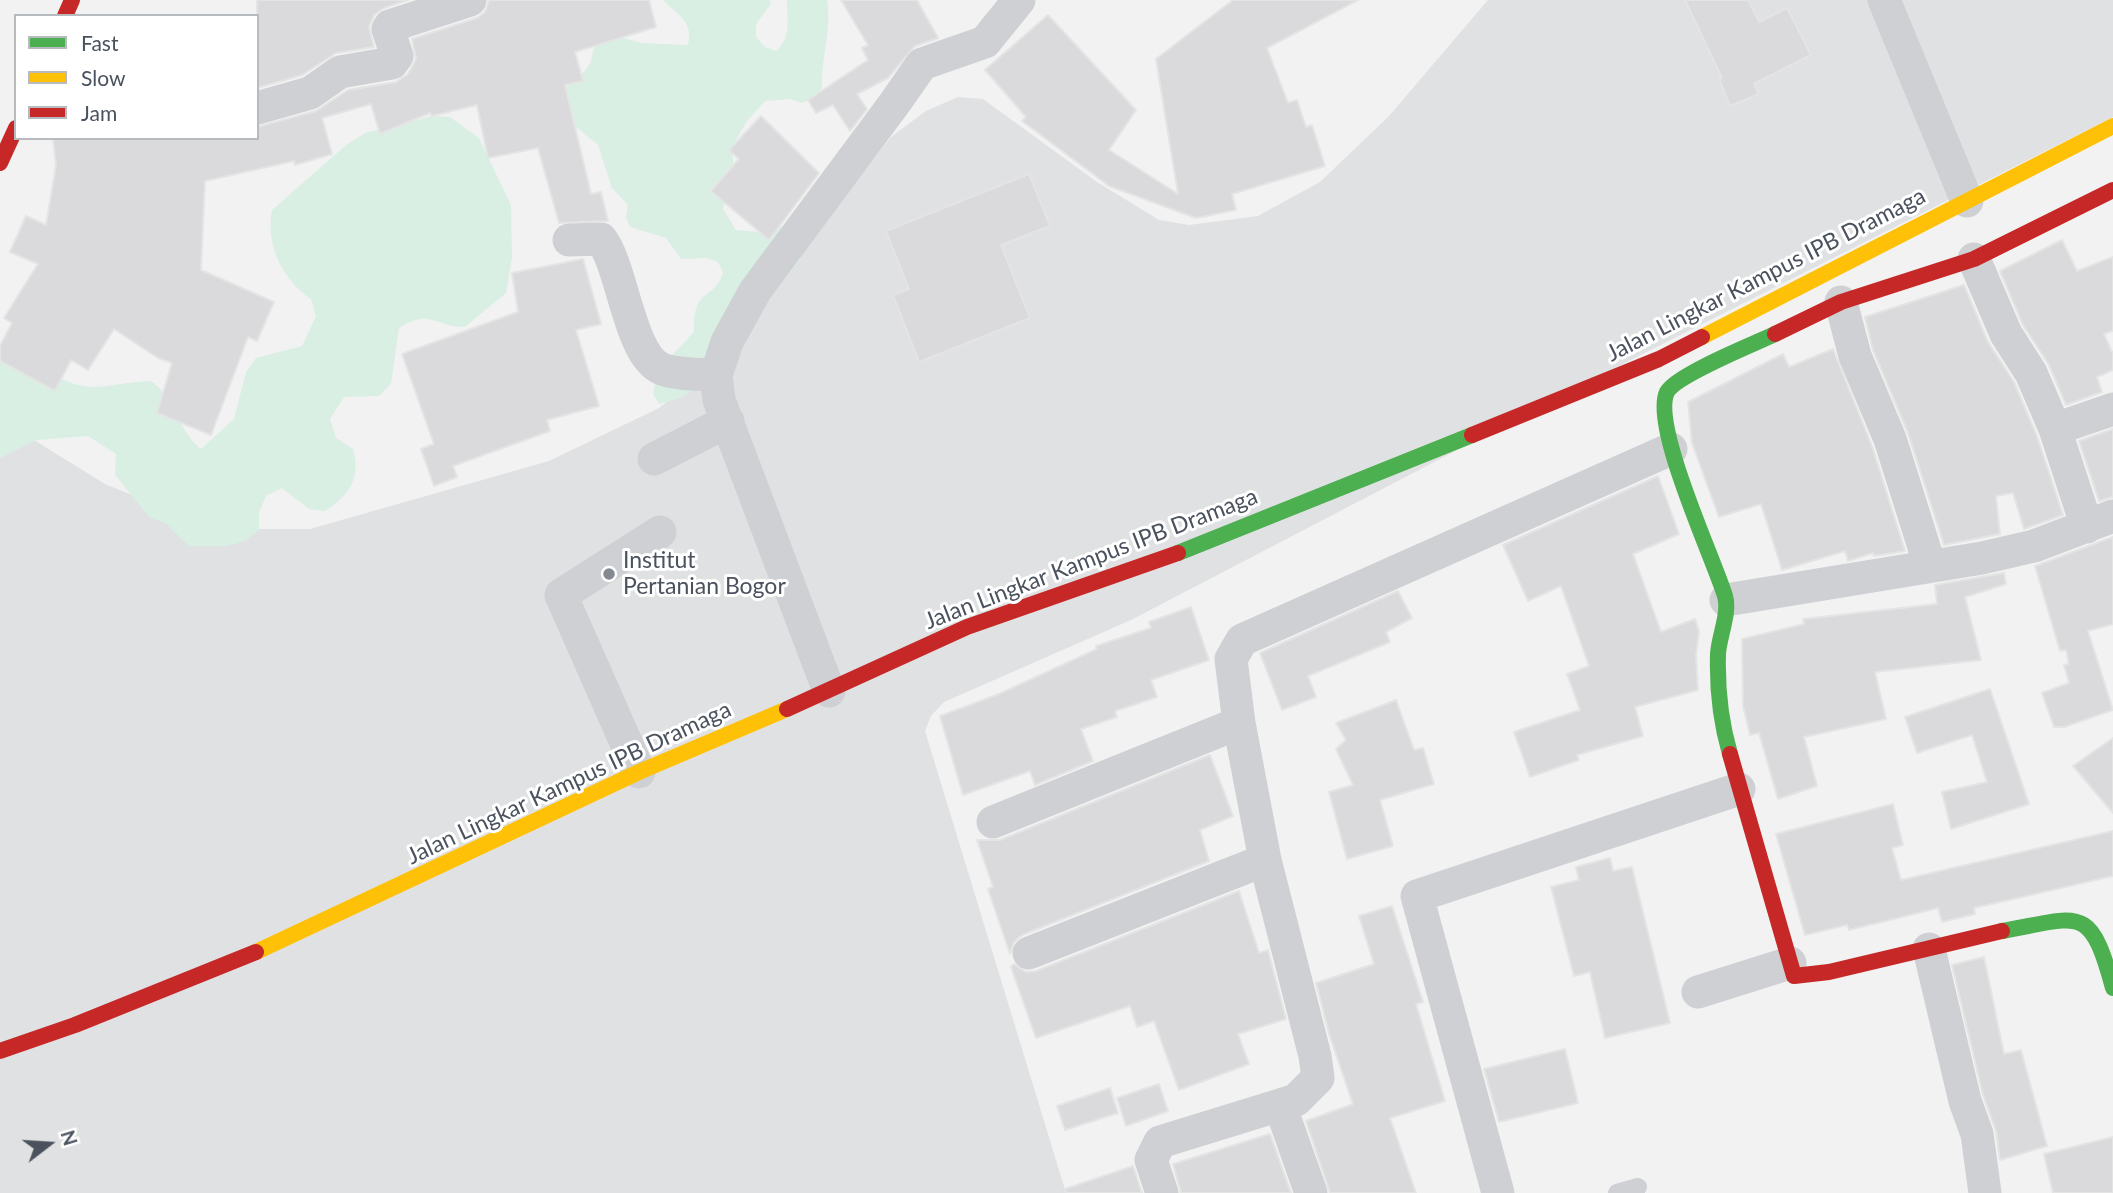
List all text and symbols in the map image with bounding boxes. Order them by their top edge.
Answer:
legend [14,14,259,140]
text: Fast [81,30,118,55]
text: Slow [81,65,125,90]
text: Jam [81,100,117,125]
street label: Jalan Lingkar Kampus IPB Dramaga [1602,182,1930,368]
street label: Jalan Lingkar Kampus IPB Dramaga [921,483,1261,635]
place label: Institut Pertanian Bogor [623,547,786,601]
marker: Institut Pertanian Bogor [601,566,617,582]
street label: Jalan Lingkar Kampus IPB Dramaga [403,696,735,870]
north arrow [14,1109,84,1179]
text: N [56,1127,83,1148]

